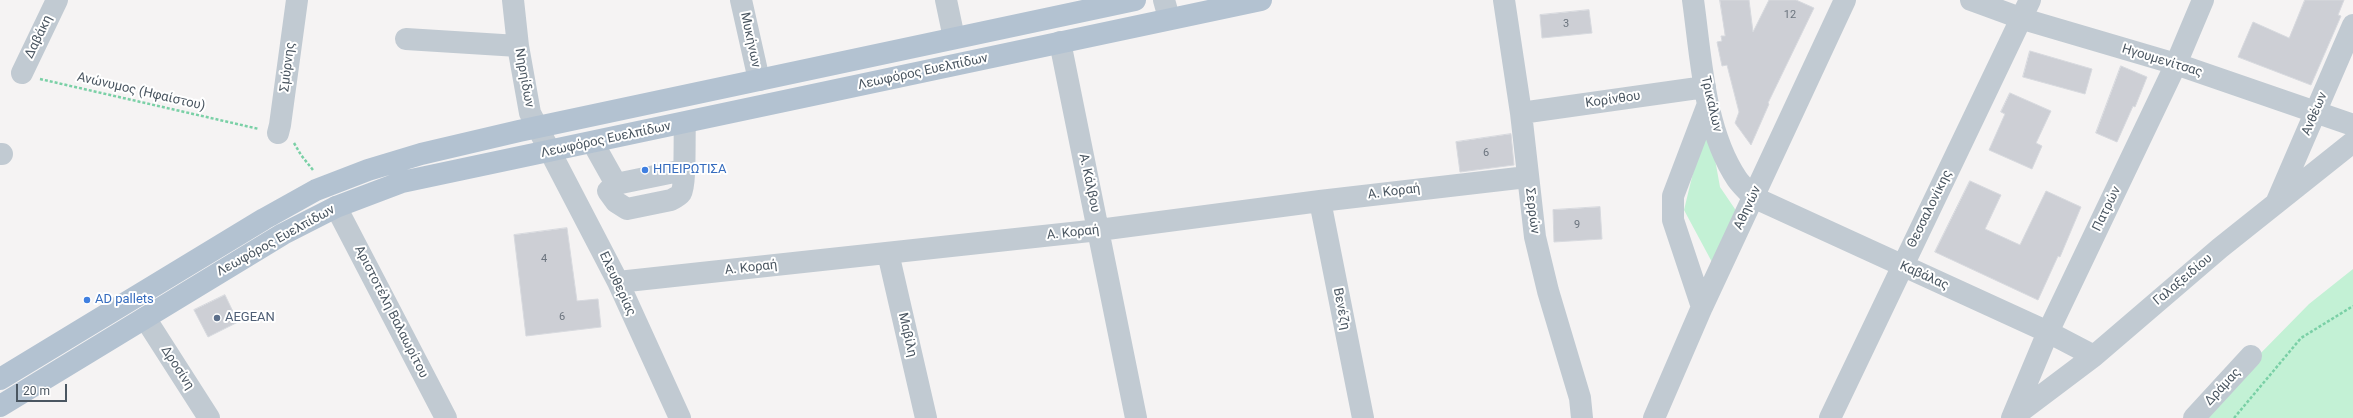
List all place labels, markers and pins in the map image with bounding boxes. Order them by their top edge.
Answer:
place label: ΗΠΕΙΡΩΤΙΣΑ [653,162,727,178]
marker: ΗΠΕΙΡΩΤΙΣΑ [640,165,650,175]
place label: AD pallets [95,292,154,308]
marker: AD pallets [82,295,92,305]
place label: AEGEAN [225,310,275,326]
marker: AEGEAN [212,313,222,323]

